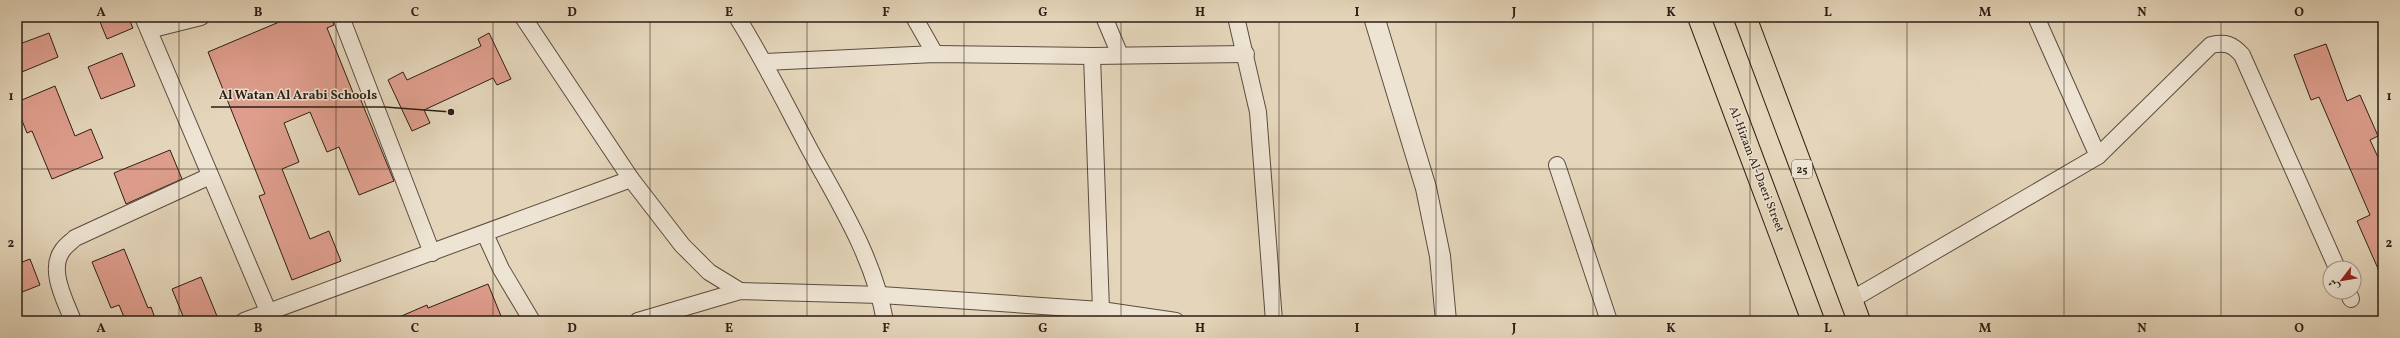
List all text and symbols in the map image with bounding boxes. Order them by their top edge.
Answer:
text: A [96,4,106,22]
text: B [254,4,263,22]
text: C [411,4,419,22]
text: D [567,4,577,22]
text: E [725,4,733,22]
text: F [882,4,890,22]
text: G [1038,4,1048,22]
text: H [1195,4,1205,22]
text: I [1355,4,1360,22]
text: J [1511,4,1517,22]
text: K [1666,4,1676,22]
text: L [1824,4,1832,22]
text: M [1979,4,1992,22]
text: N [2137,4,2147,22]
text: O [2294,4,2304,22]
callout: Al Watan Al Arabi Schools [211,82,385,107]
text: Al Watan Al Arabi Schools [219,87,377,105]
text: 1 [8,88,14,106]
text: 1 [2386,88,2392,106]
street label: Al-Hizam Al-Daeri Street [1725,104,1788,235]
road number: 25 [1792,160,1812,178]
text: 2 [8,235,15,253]
text: 2 [2386,235,2393,253]
north arrow [2322,260,2362,300]
text: ش [2325,276,2344,293]
text: A [96,320,106,338]
text: B [254,320,263,338]
text: C [411,320,419,338]
text: D [567,320,577,338]
text: E [725,320,733,338]
text: F [882,320,890,338]
text: G [1038,320,1048,338]
text: H [1195,320,1205,338]
text: I [1355,320,1360,338]
text: J [1511,320,1517,338]
text: K [1666,320,1676,338]
text: L [1824,320,1832,338]
text: M [1979,320,1992,338]
text: N [2137,320,2147,338]
text: O [2294,320,2304,338]

